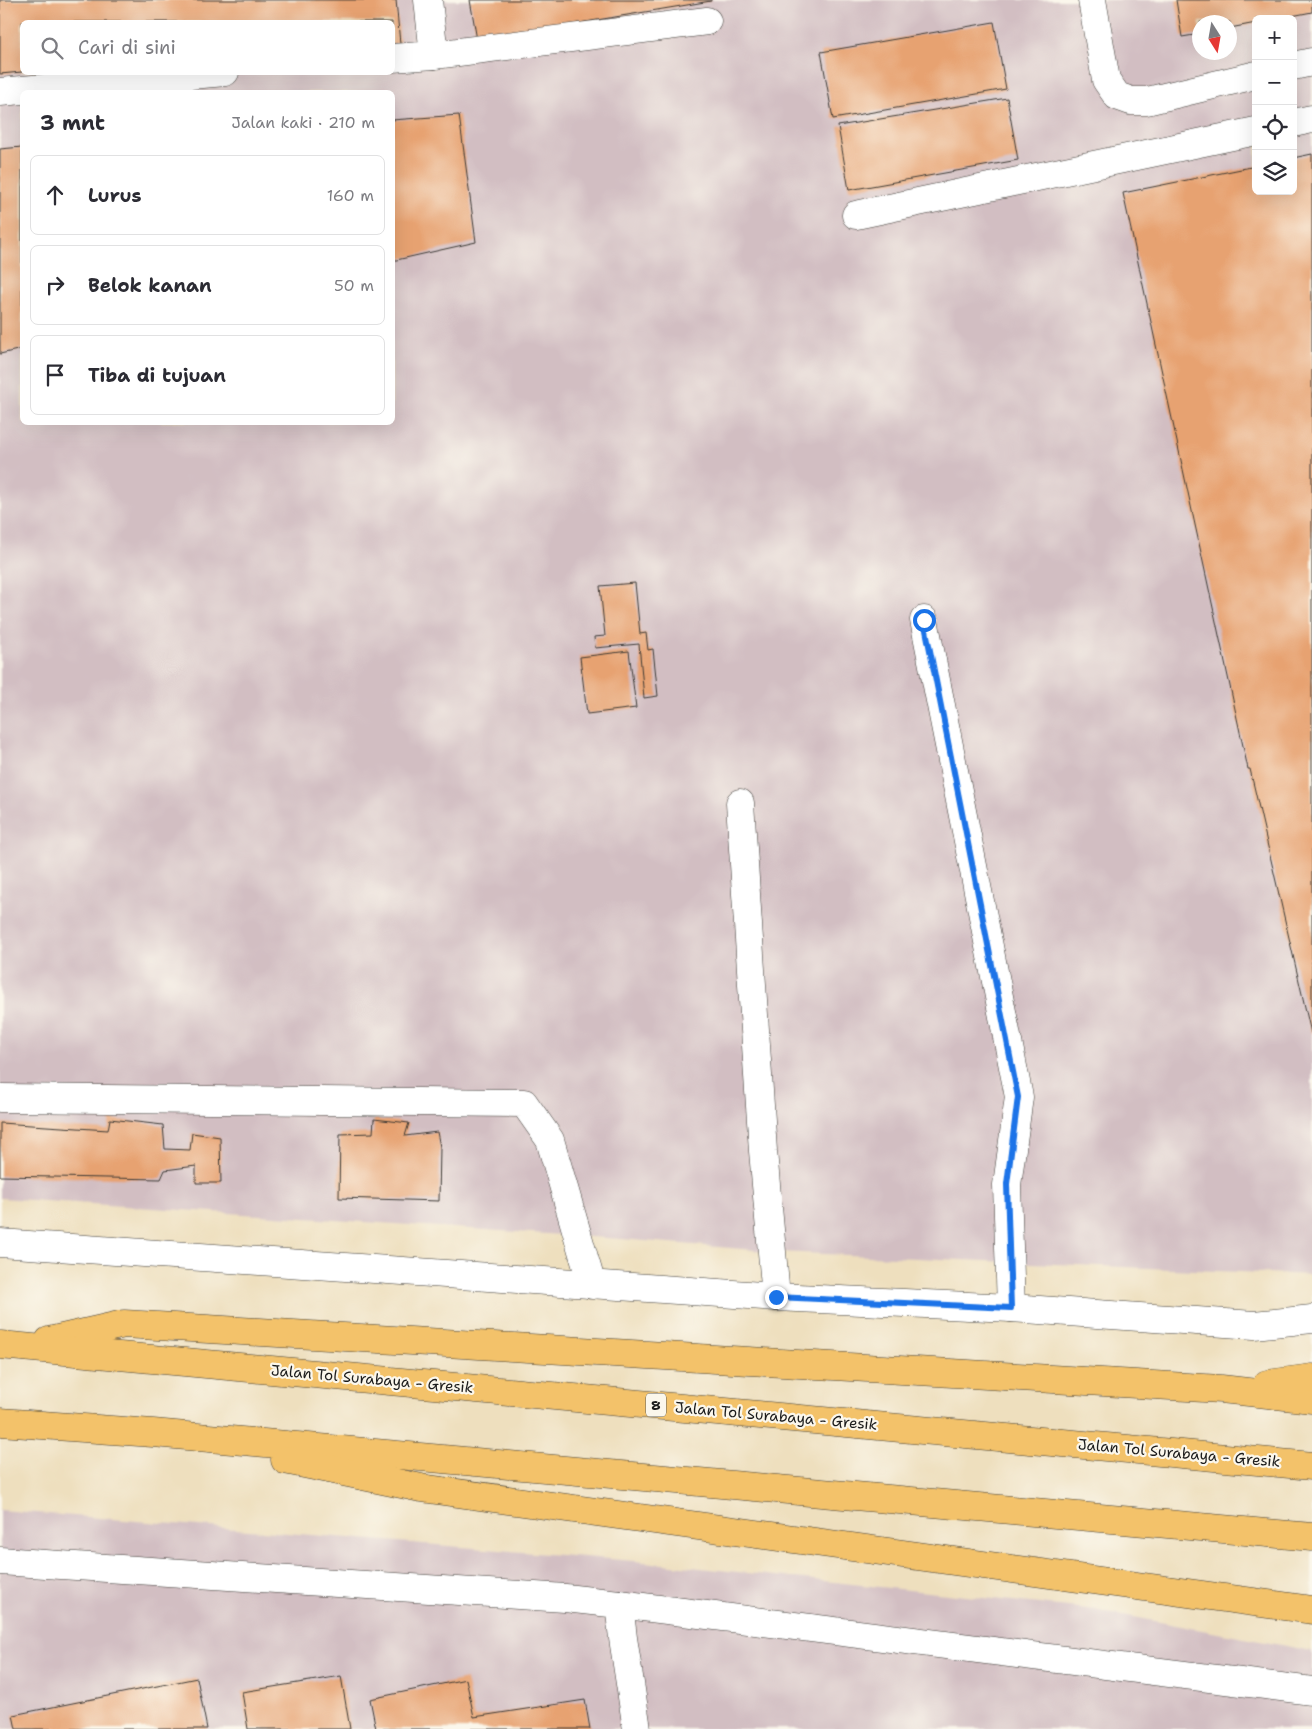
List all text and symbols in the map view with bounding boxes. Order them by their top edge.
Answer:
north arrow [1192,15,1237,60]
map controls [1252,15,1297,195]
button: + [1252,15,1297,60]
search box [20,20,395,75]
icon: search [38,34,66,62]
text: Cari di sini [78,35,176,60]
button: − [1252,60,1297,105]
button: locate [1252,105,1297,150]
text: 3 mnt [40,109,105,137]
text: Jalan kaki · 210 m [231,112,375,133]
button: layers [1252,150,1297,195]
icon: ahead [41,181,69,209]
text: Lurus [88,183,142,208]
text: 160 m [327,185,374,206]
icon: right [41,271,69,299]
text: Belok kanan [88,273,212,298]
text: 50 m [334,275,374,296]
icon: arrive [41,361,69,389]
text: Tiba di tujuan [88,363,226,388]
route start [913,609,936,632]
route end [765,1286,788,1309]
street label: Jalan Tol Surabaya - Gresik [270,1360,474,1398]
road number: 8 [646,1394,666,1416]
street label: Jalan Tol Surabaya - Gresik [674,1397,878,1435]
street label: Jalan Tol Surabaya - Gresik [1077,1434,1281,1472]

